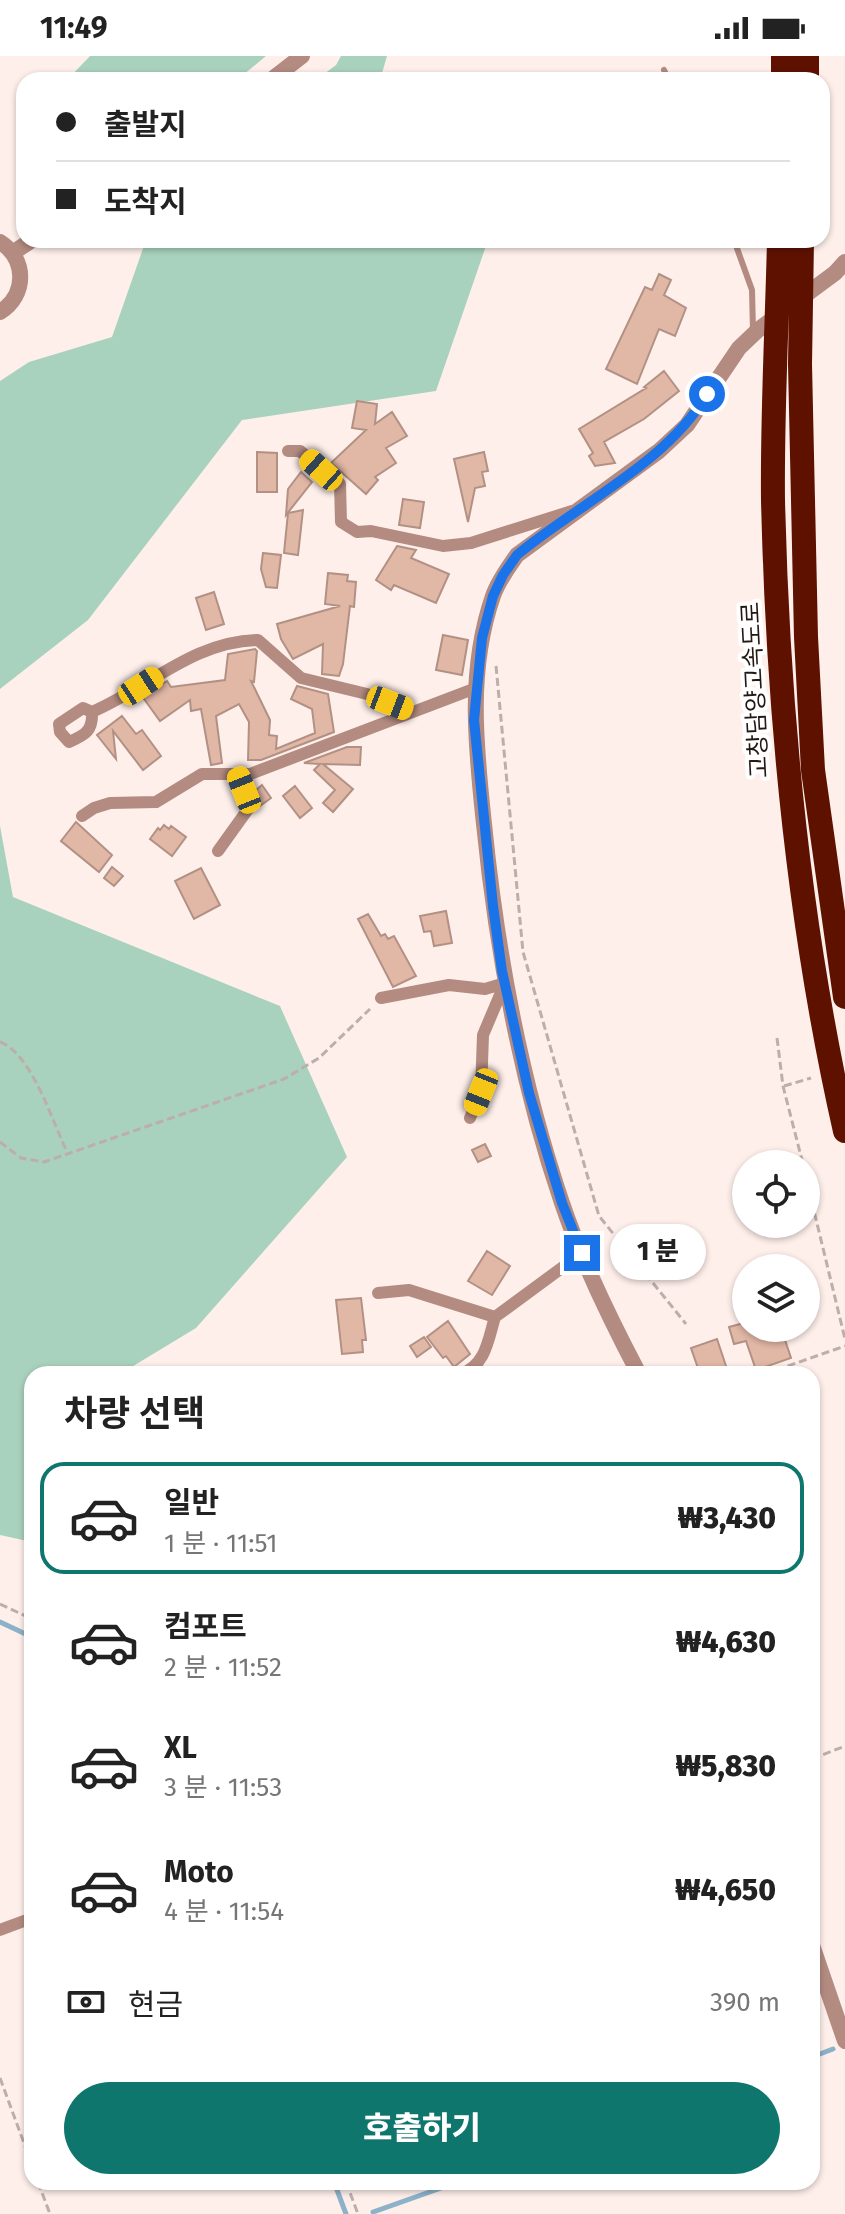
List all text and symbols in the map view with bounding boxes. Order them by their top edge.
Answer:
text: 11:49 [40,10,108,46]
text: 출발지 [104,107,187,143]
text: 도착지 [104,184,187,220]
route start [689,376,725,412]
car [295,445,347,495]
street label: 고창담양고속도로 [736,601,774,779]
car [114,663,168,709]
car [363,683,417,723]
car [224,763,264,817]
car [461,1065,501,1119]
map controls [732,1150,820,1342]
button: locate [732,1150,820,1238]
callout: 1 분 [610,1225,706,1281]
route end [564,1235,600,1271]
text: 1 분 [637,1236,679,1267]
button: layers [732,1254,820,1342]
text: 차량 선택 [64,1392,205,1436]
icon: car [68,1482,140,1554]
text: 일반 [164,1485,219,1521]
text: ₩3,430 [678,1500,776,1536]
text: 1 분 · 11:51 [164,1528,278,1559]
icon: car [68,1606,140,1678]
text: 컴포트 [164,1609,247,1645]
text: ₩4,630 [676,1624,776,1660]
text: 2 분 · 11:52 [164,1652,282,1683]
icon: car [68,1730,140,1802]
text: XL [164,1730,197,1766]
text: ₩5,830 [676,1748,776,1784]
text: 3 분 · 11:53 [164,1772,282,1803]
icon: car [68,1854,140,1926]
text: Moto [164,1854,234,1890]
text: ₩4,650 [675,1872,776,1908]
text: 4 분 · 11:54 [164,1896,284,1927]
icon: cash [64,1980,108,2024]
text: 현금 [128,1987,183,2023]
text: 390 m [710,1987,780,2018]
button: 호출하기 [64,2082,780,2174]

